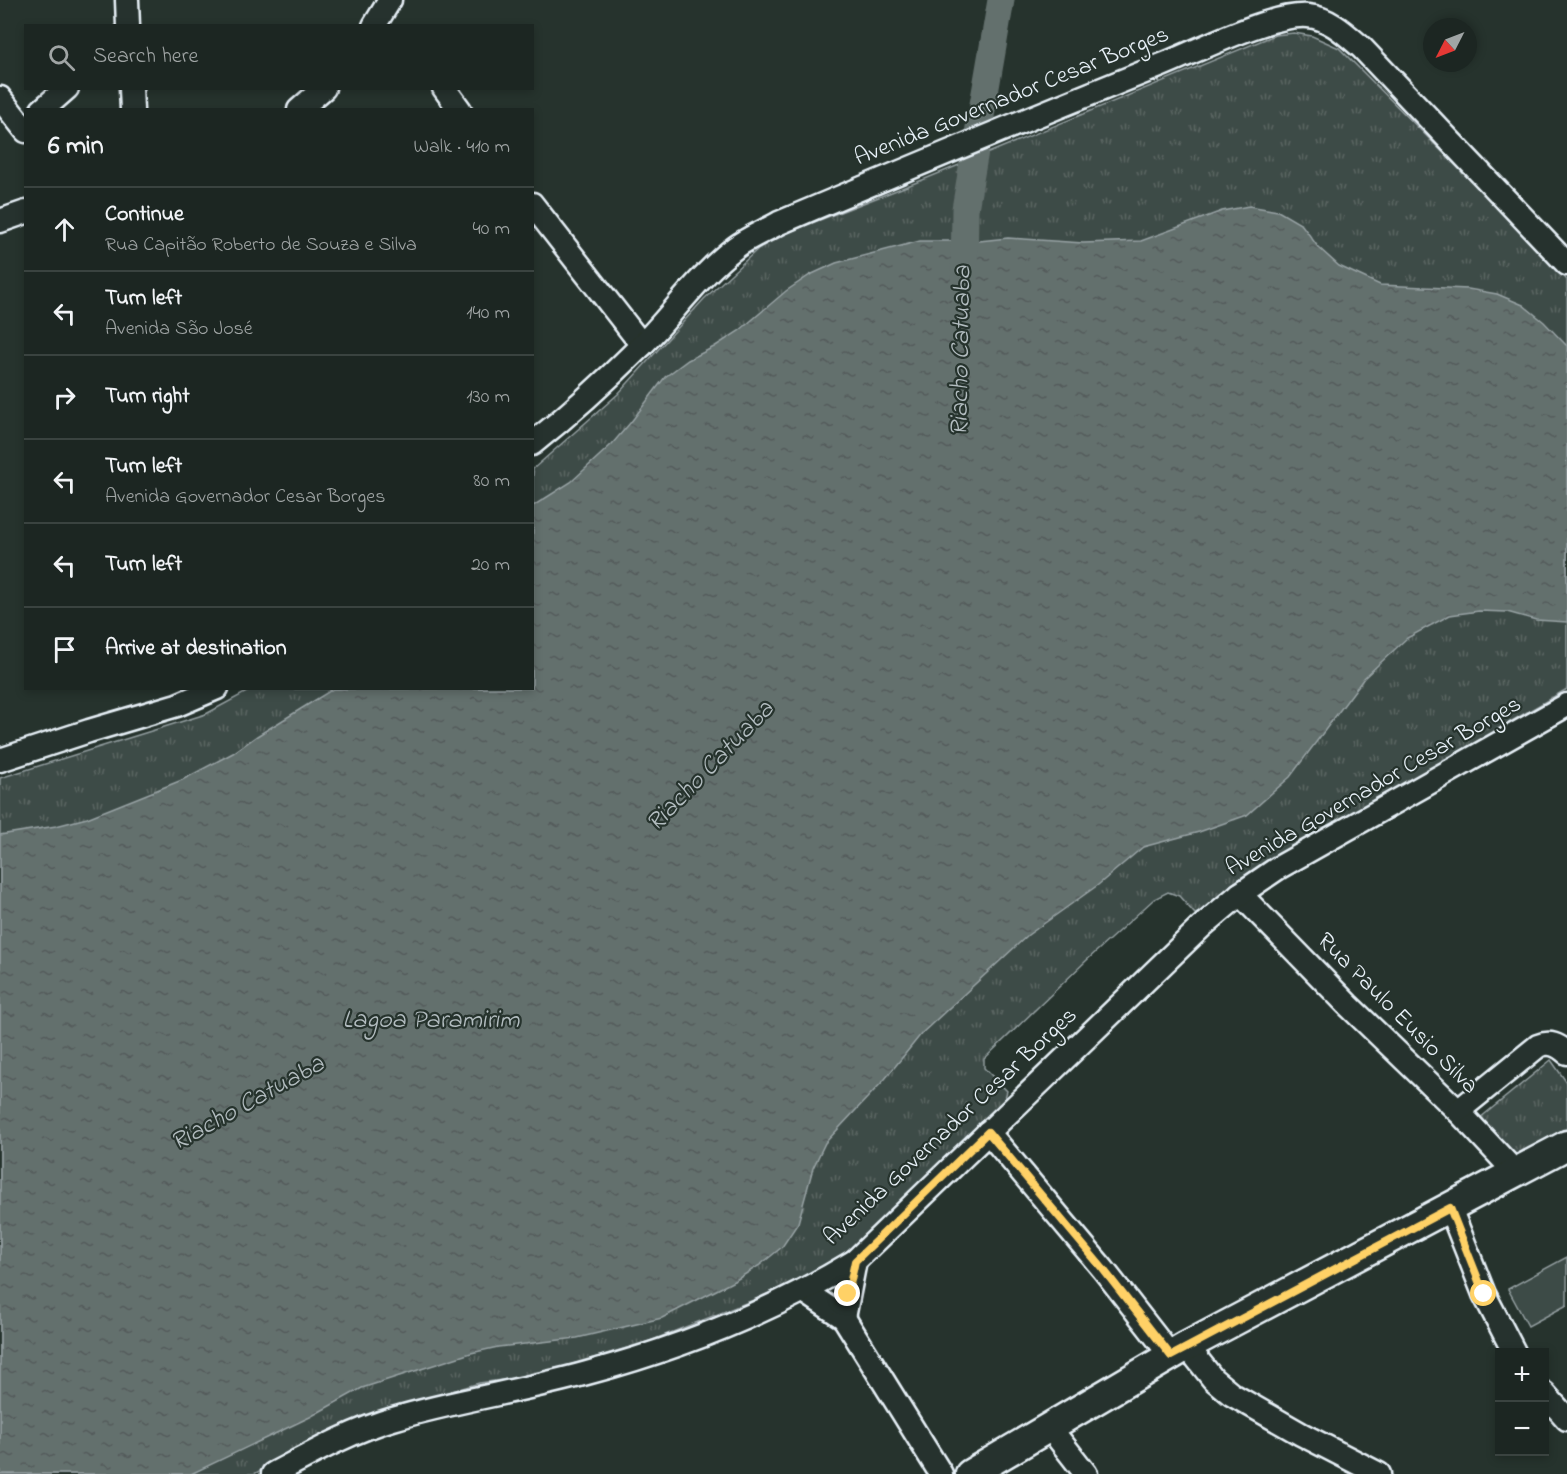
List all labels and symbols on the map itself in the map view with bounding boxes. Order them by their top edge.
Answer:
street label: Avenida Governador Cesar Borges [849,18,1175,176]
north arrow [1423,18,1477,72]
water label: Riacho Catuaba [942,264,983,437]
street label: Avenida Governador Cesar Borges [1220,688,1528,886]
water label: Riacho Catuaba [638,692,785,842]
street label: Rua Paulo Eusio Silva [1308,925,1486,1103]
street label: Avenida Governador Cesar Borges [816,999,1086,1255]
water label: Lagoa Paramirim [343,1002,520,1040]
water label: Riacho Catuaba [164,1046,333,1162]
route end [834,1280,860,1306]
route start [1470,1280,1496,1306]

